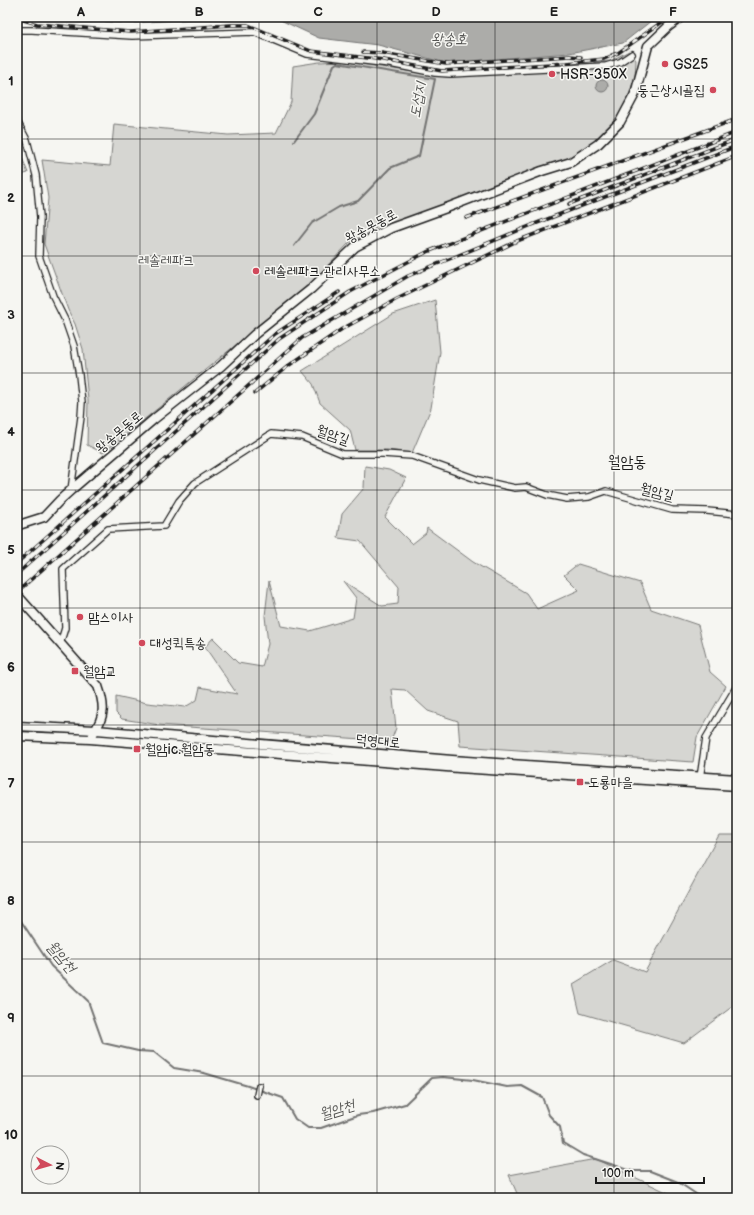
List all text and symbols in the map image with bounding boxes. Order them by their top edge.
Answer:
text: A [76,4,85,20]
text: B [194,4,204,20]
text: C [313,4,323,20]
text: D [431,4,441,20]
text: E [550,4,559,20]
text: F [669,4,677,20]
water label: 왕송호 [431,30,467,49]
place label: GS25 [673,56,708,73]
marker: GS25 [660,59,670,69]
place label: HSR-350X [560,66,627,83]
marker: HSR-350X [547,69,557,79]
text: 1 [8,73,14,89]
water label: 도섭지 [406,79,431,119]
place label: 둥근상시골집 [637,82,705,99]
marker: 둥근상시골집 [708,85,718,95]
text: 2 [7,190,15,206]
street label: 왕송못동로 [342,205,400,247]
park label: 레솔레파크 [138,252,194,269]
place label: 레솔레파크 관리사무소 [264,263,380,280]
marker: 레솔레파크 관리사무소 [251,266,261,276]
text: 3 [7,307,15,323]
street label: 왕송못동로 [92,407,146,457]
street label: 월암길 [314,421,352,449]
text: 4 [7,424,15,440]
district label: 월암동 [608,453,646,472]
street label: 월암길 [639,480,676,505]
text: 5 [7,542,15,558]
place label: 맘스이사 [88,609,134,626]
marker: 맘스이사 [75,612,85,622]
place label: 대성퀵특송 [150,635,206,652]
marker: 대성퀵특송 [137,638,147,648]
text: 6 [7,659,15,675]
place label: 월암교 [83,663,117,680]
marker: 월암교 [70,666,80,676]
street label: 덕영대로 [355,731,401,751]
place label: 월암ic.월암동 [145,741,215,758]
marker: 월암ic.월암동 [132,744,142,754]
place label: 도룡마을 [588,774,633,791]
text: 7 [7,776,15,792]
marker: 도룡마을 [575,777,585,787]
text: 8 [7,893,15,909]
water label: 월암천 [42,937,81,978]
text: 9 [7,1010,15,1026]
water label: 월암천 [317,1095,359,1124]
text: 10 [4,1127,18,1143]
north arrow [30,1145,70,1185]
scale bar [596,1159,704,1185]
text: N [53,1161,66,1171]
text: 100 m [602,1166,634,1181]

